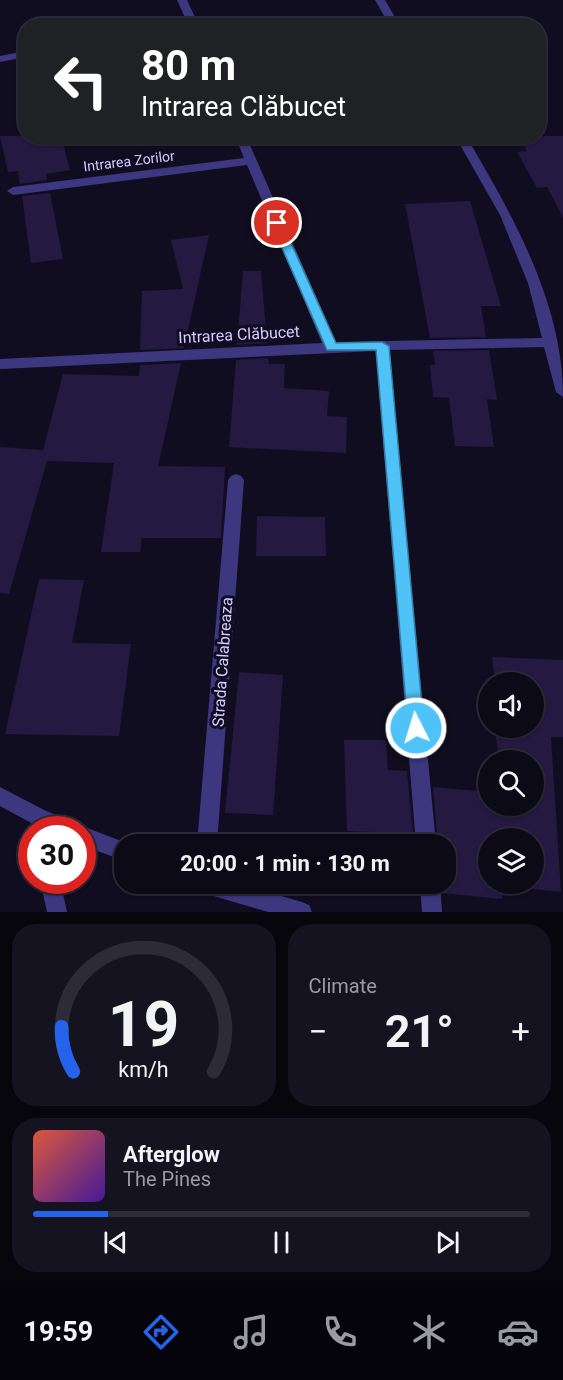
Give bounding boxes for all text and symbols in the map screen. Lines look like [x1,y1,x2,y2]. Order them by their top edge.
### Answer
text: 80 m [141,41,236,90]
icon: left [42,42,120,120]
text: Intrarea Clăbucet [141,91,346,123]
street label: Intrarea Zorilor [82,147,176,175]
pin [251,197,302,248]
icon: arrive [260,206,293,239]
street label: Intrarea Clăbucet [178,322,300,347]
street label: Strada Calabreaza [208,597,237,728]
map controls [478,672,544,894]
button: sound [478,672,544,738]
position arrow [384,696,448,760]
button: search [478,750,544,816]
speed limit sign: 30 [18,816,96,894]
button: layers [478,828,544,894]
text: 20:00 · 1 min · 130 m [180,851,390,876]
text: Climate [309,974,377,998]
text: 19 [108,988,180,1061]
text: 21° [385,1005,454,1058]
text: − [309,1012,327,1051]
text: + [511,1012,530,1051]
text: km/h [119,1057,169,1082]
text: Afterglow [123,1142,220,1167]
text: The Pines [123,1167,211,1191]
icon: previous [99,1226,132,1259]
icon: pause [265,1226,298,1259]
icon: next [431,1226,464,1259]
icon: directions [140,1311,182,1353]
icon: music [230,1311,272,1353]
icon: phone [319,1311,361,1353]
icon: climate [408,1311,450,1353]
icon: car [497,1311,539,1353]
text: 19:59 [24,1316,93,1348]

